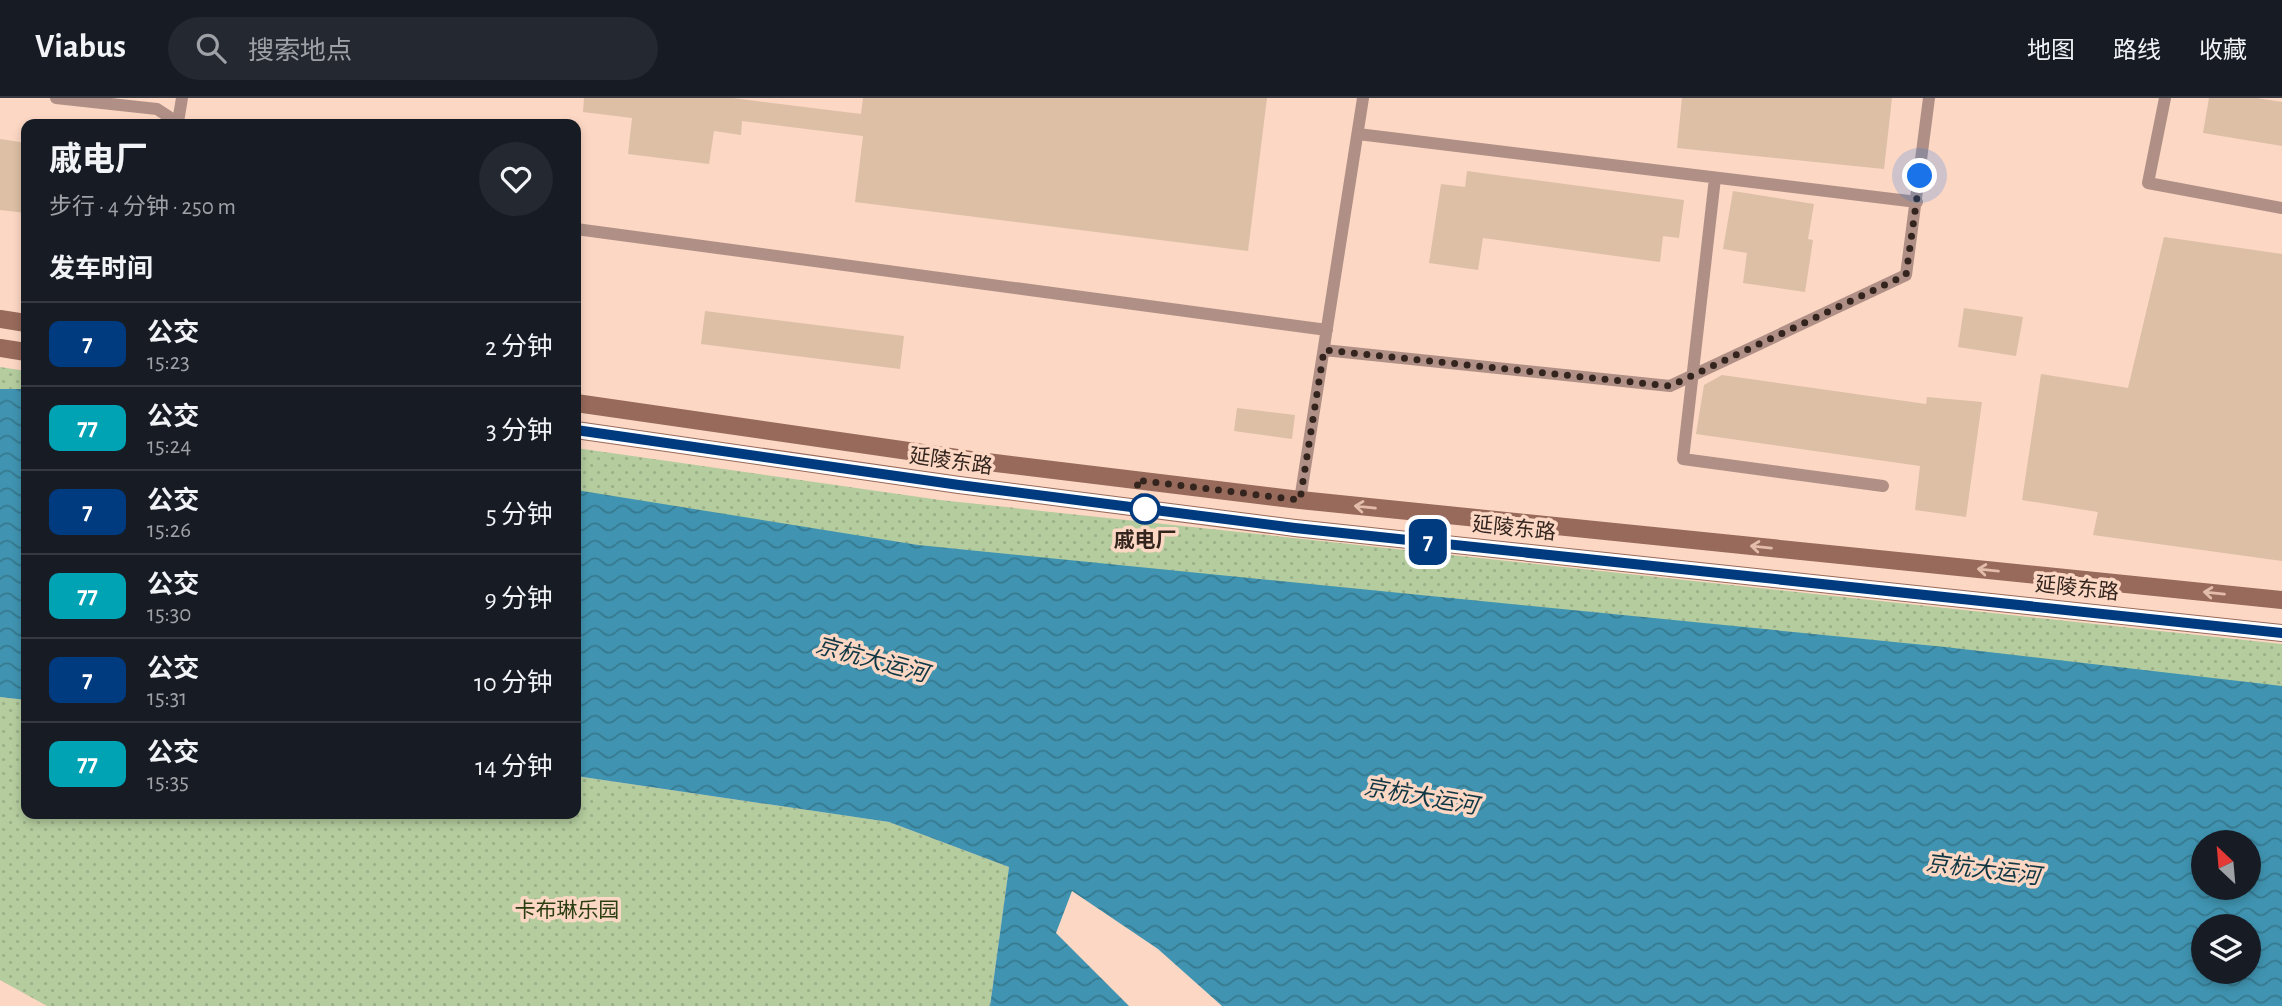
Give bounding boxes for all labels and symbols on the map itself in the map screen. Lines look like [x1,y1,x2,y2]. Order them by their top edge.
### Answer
your location [1902,158,1937,193]
street label: 延陵东路 [908,444,994,478]
marker: 戚电厂 [1130,494,1160,524]
one-way arrow [1354,500,1376,513]
street label: 延陵东路 [1471,513,1557,543]
line badge: 7 [1405,519,1451,565]
place label: 戚电厂 [1114,529,1177,551]
one-way arrow [1751,540,1773,553]
one-way arrow [1977,563,2000,576]
street label: 延陵东路 [2034,573,2120,603]
one-way arrow [2203,586,2226,599]
water label: 京杭大运河 [813,633,935,687]
water label: 京杭大运河 [1362,774,1484,819]
north arrow [2191,830,2261,900]
water label: 京杭大运河 [1924,850,2046,889]
park label: 卡布琳乐园 [515,899,620,921]

